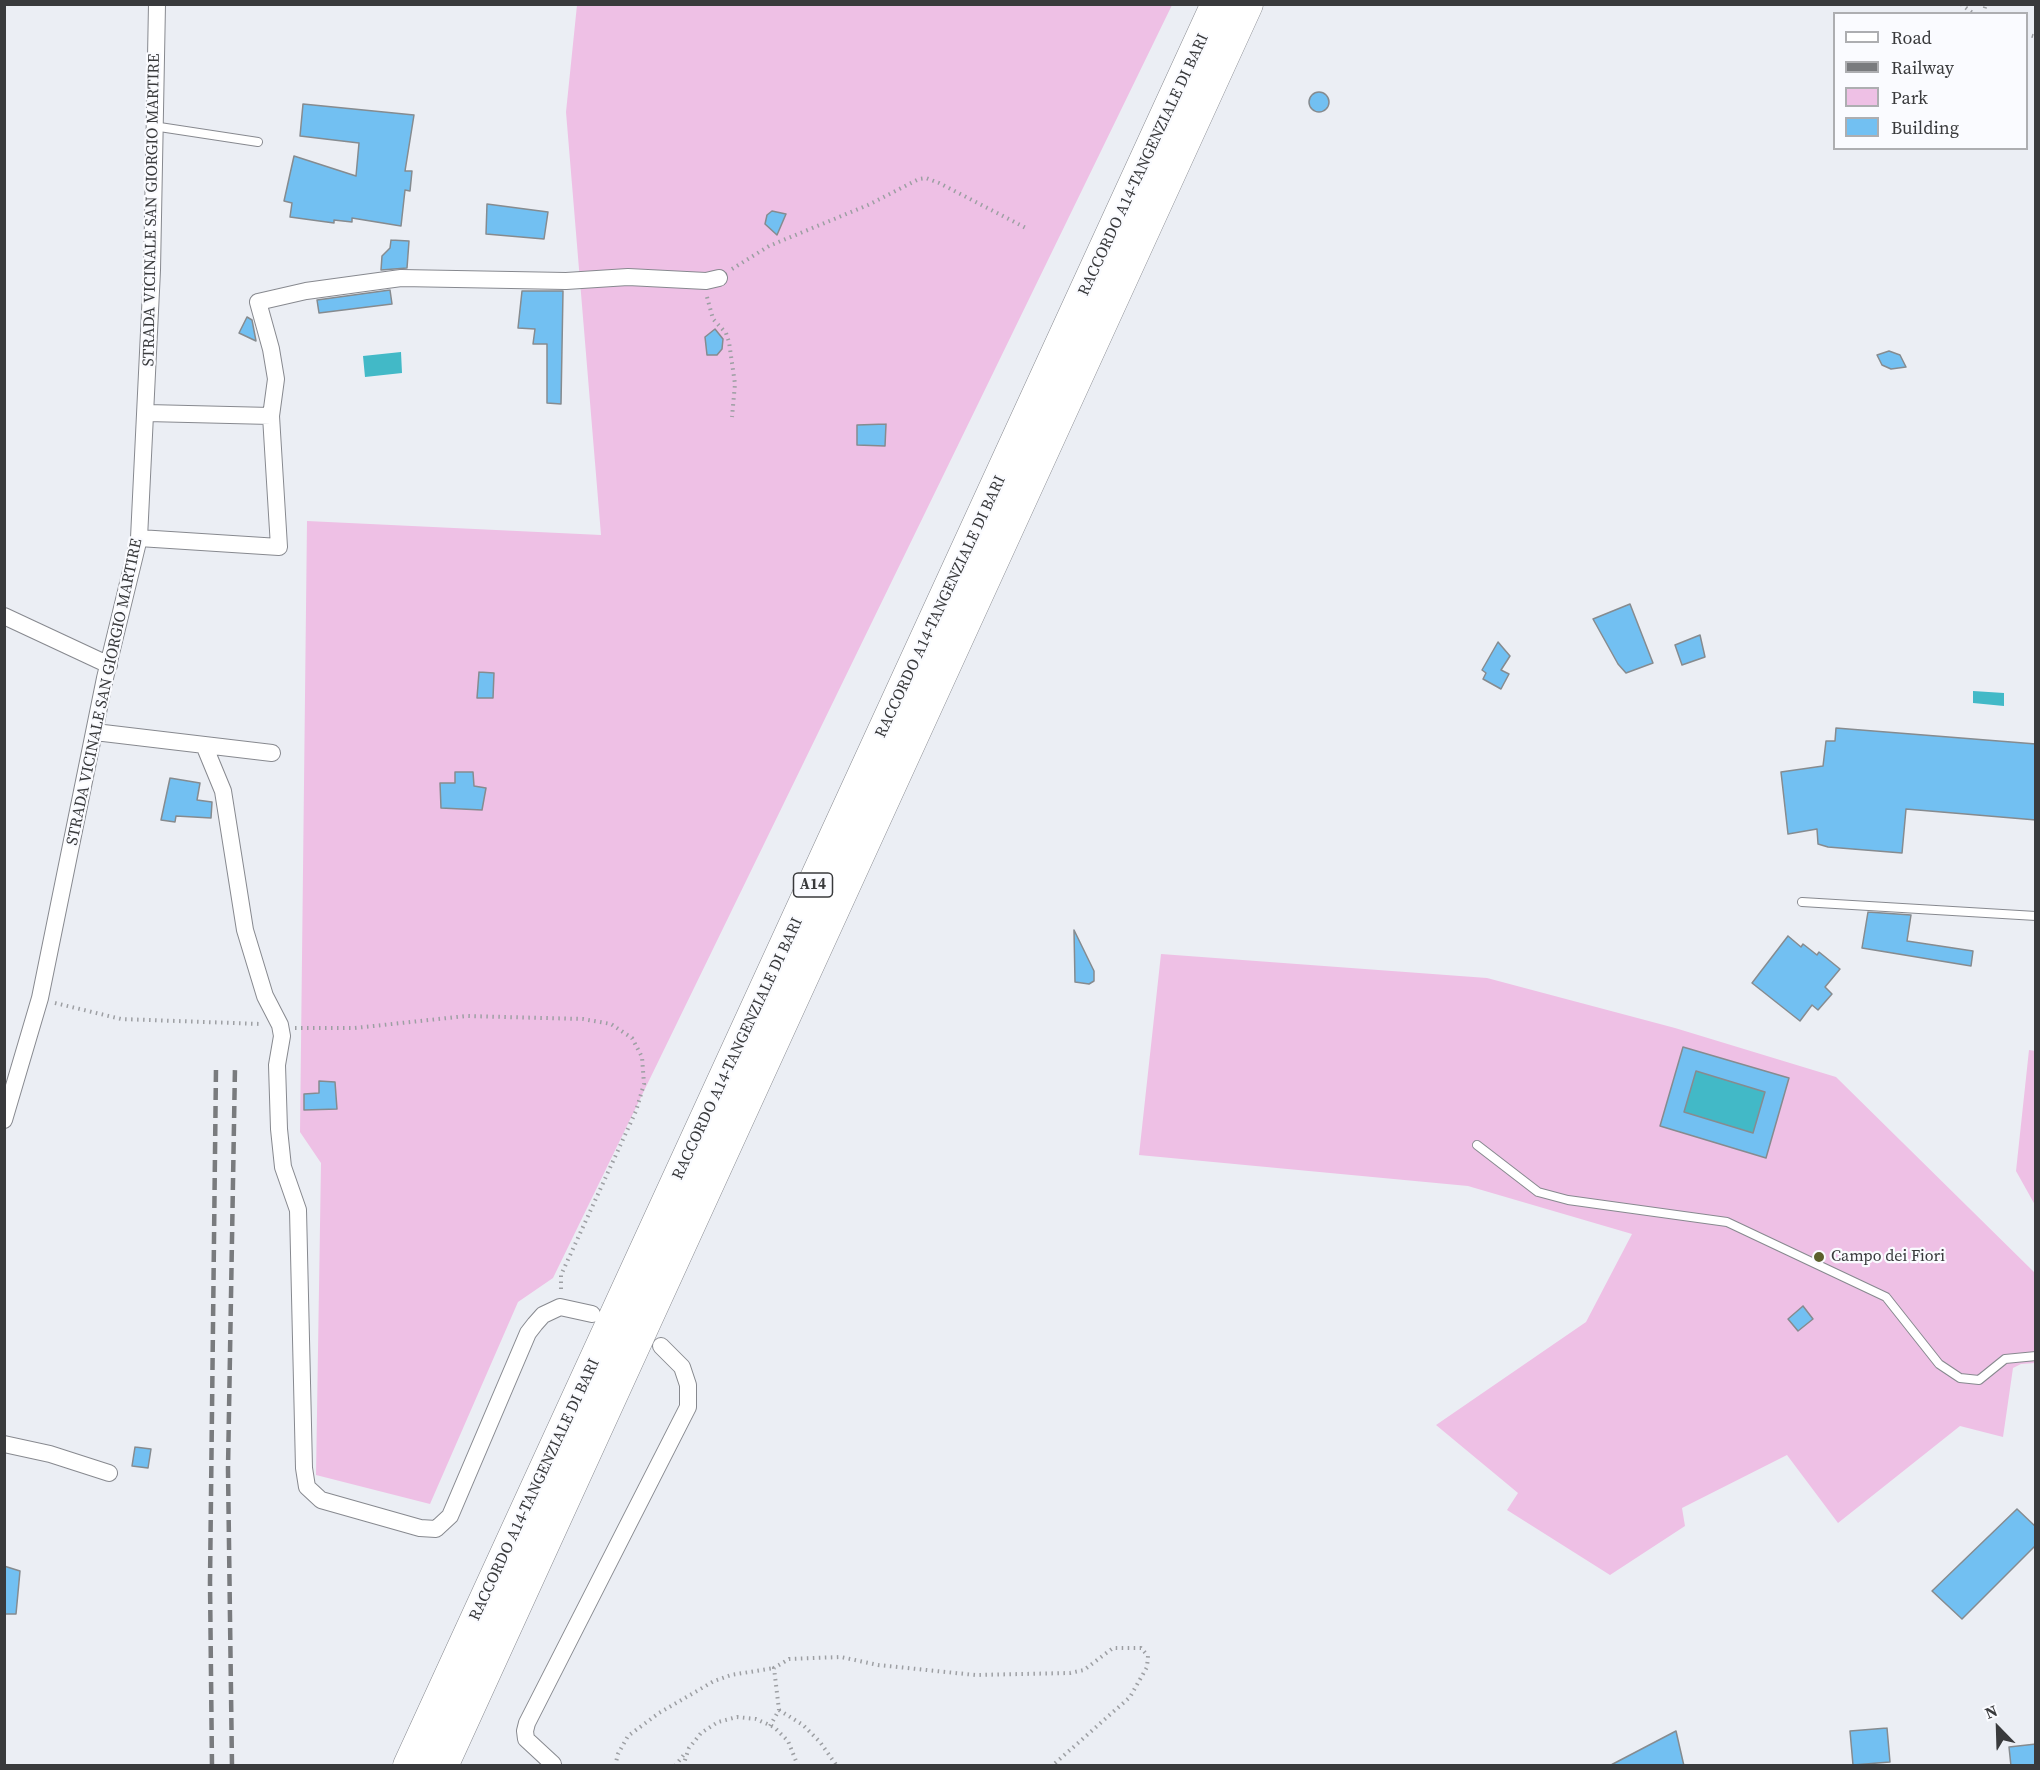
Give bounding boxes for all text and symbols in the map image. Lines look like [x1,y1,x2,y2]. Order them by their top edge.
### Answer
legend [1833,12,2028,150]
text: Road [1891,25,1932,50]
street label: RACCORDO A14-TANGENZIALE DI BARI [1075,31,1213,299]
street label: STRADA VICINALE SAN GIORGIO MARTIRE [140,53,164,367]
text: Railway [1891,55,1954,80]
text: Park [1891,85,1928,110]
text: Building [1891,115,1959,140]
street label: RACCORDO A14-TANGENZIALE DI BARI [872,473,1010,741]
street label: STRADA VICINALE SAN GIORGIO MARTIRE [63,537,147,847]
road number: A14 [794,873,832,897]
street label: RACCORDO A14-TANGENZIALE DI BARI [669,915,807,1183]
place label: Campo dei Fiori [1831,1247,1945,1267]
marker: Campo dei Fiori [1812,1250,1826,1264]
street label: RACCORDO A14-TANGENZIALE DI BARI [466,1356,604,1624]
north arrow [1968,1698,2028,1758]
text: N [1981,1699,2001,1724]

